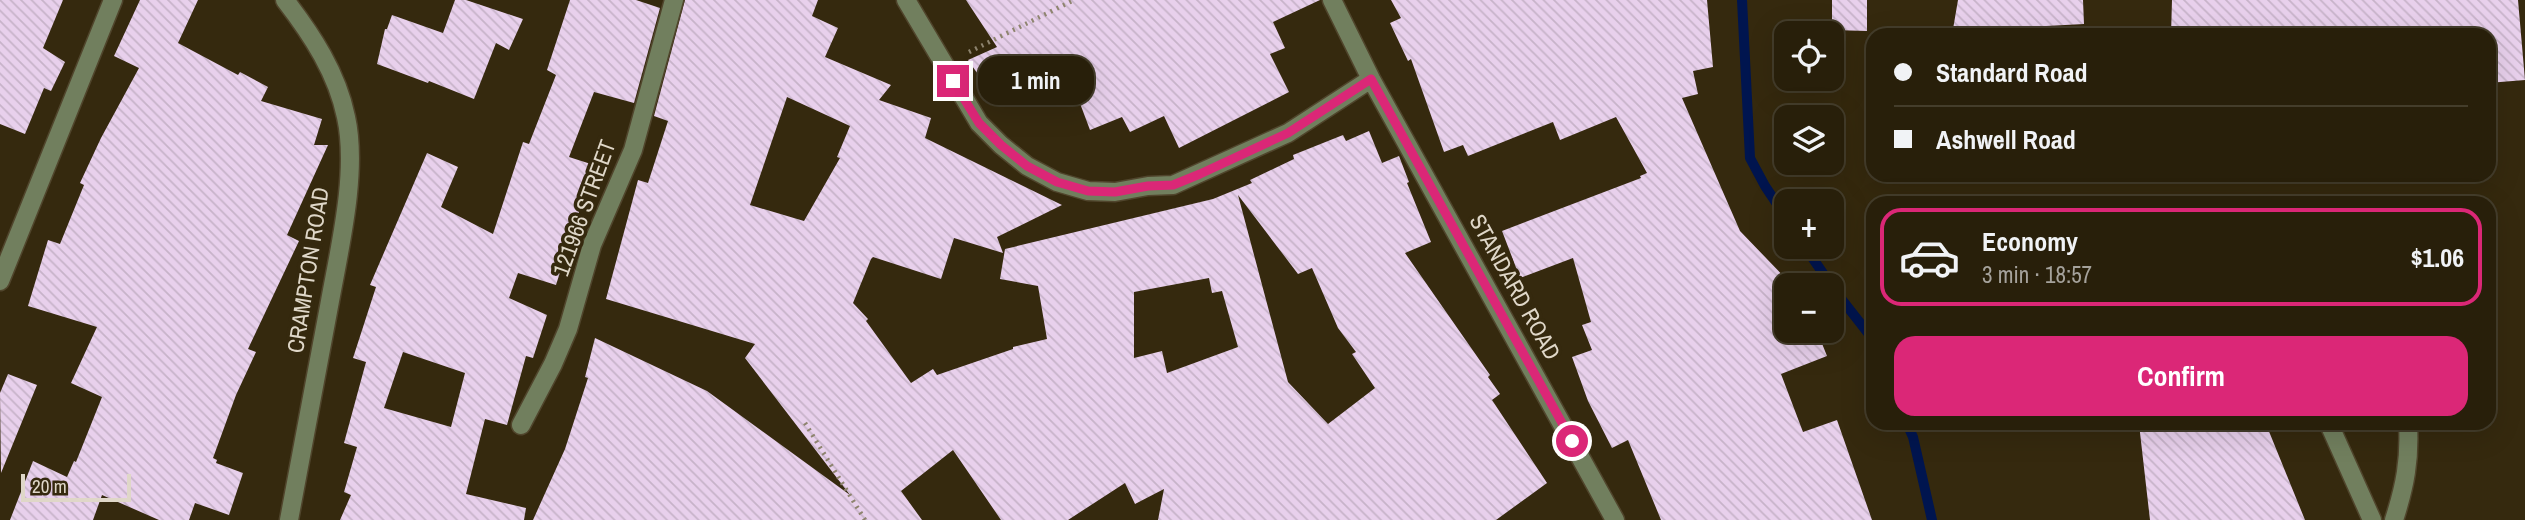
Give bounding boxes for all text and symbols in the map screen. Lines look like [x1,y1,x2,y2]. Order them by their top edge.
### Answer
map controls [1774,21,1844,343]
button: locate [1774,21,1844,91]
text: Standard Road [1936,55,2088,90]
callout: 1 min [978,56,1093,106]
route end [937,65,969,97]
text: 1 min [1011,65,1061,96]
button: layers [1774,105,1844,175]
text: Ashwell Road [1936,122,2076,157]
street label: 121966 STREET [545,135,623,280]
street label: CRAMPTON ROAD [279,185,336,355]
button: + [1774,189,1844,259]
street label: STANDARD ROAD [1463,208,1568,365]
text: Economy [1982,224,2078,259]
icon: car [1898,226,1961,289]
text: $1.06 [2411,240,2464,275]
text: 3 min · 18:57 [1982,259,2092,290]
button: − [1774,273,1844,343]
button: Confirm [1894,336,2468,416]
route start [1556,425,1588,457]
scale bar [21,471,131,503]
text: 20 m [32,473,67,499]

